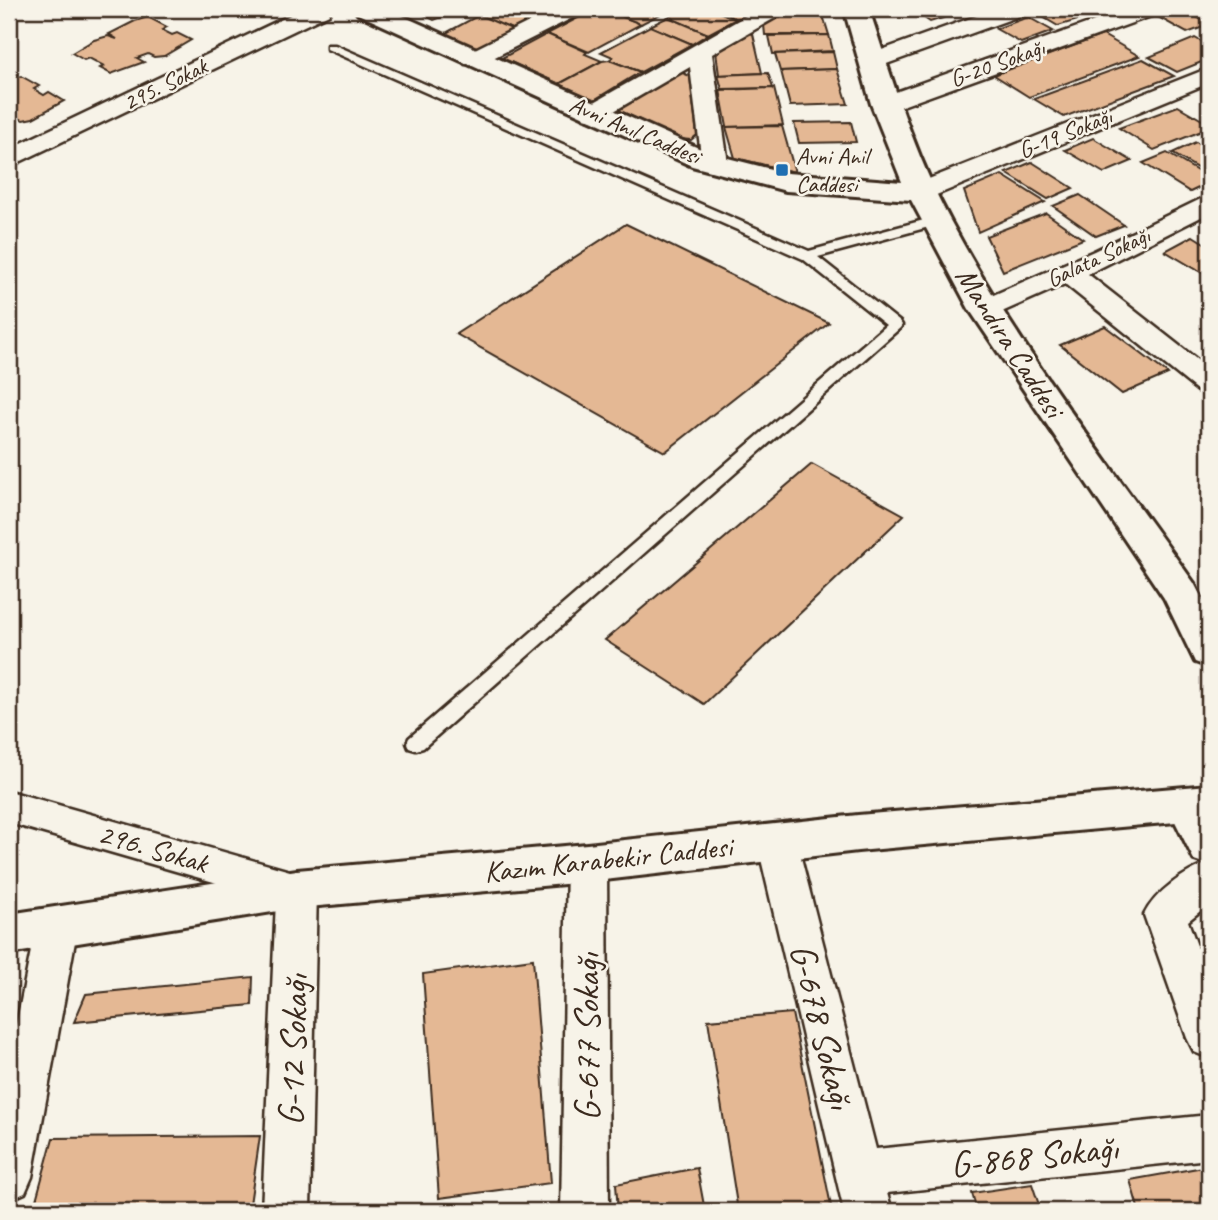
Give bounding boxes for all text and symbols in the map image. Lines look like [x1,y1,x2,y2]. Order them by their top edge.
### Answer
street label: G-20 Sokağı [946,32,1050,94]
street label: 295. Sokak [118,50,214,117]
street label: Avni Anıl Caddesi [565,89,708,172]
street label: G-19 Sokağı [1014,100,1118,165]
place label: Avni Anil Caddesi [796,141,872,199]
marker: Avni Anil Caddesi [774,162,790,178]
street label: Galata Sokağı [1041,219,1156,294]
street label: Mandıra Caddesi [947,260,1075,427]
street label: 296. Sokak [94,814,214,882]
street label: Kazım Karabekir Caddesi [482,827,737,891]
street label: G-678 Sokağı [779,939,866,1115]
street label: G-677 Sokağı [563,951,610,1121]
street label: G-12 Sokağı [266,971,319,1126]
street label: G-868 Sokağı [948,1123,1122,1188]

